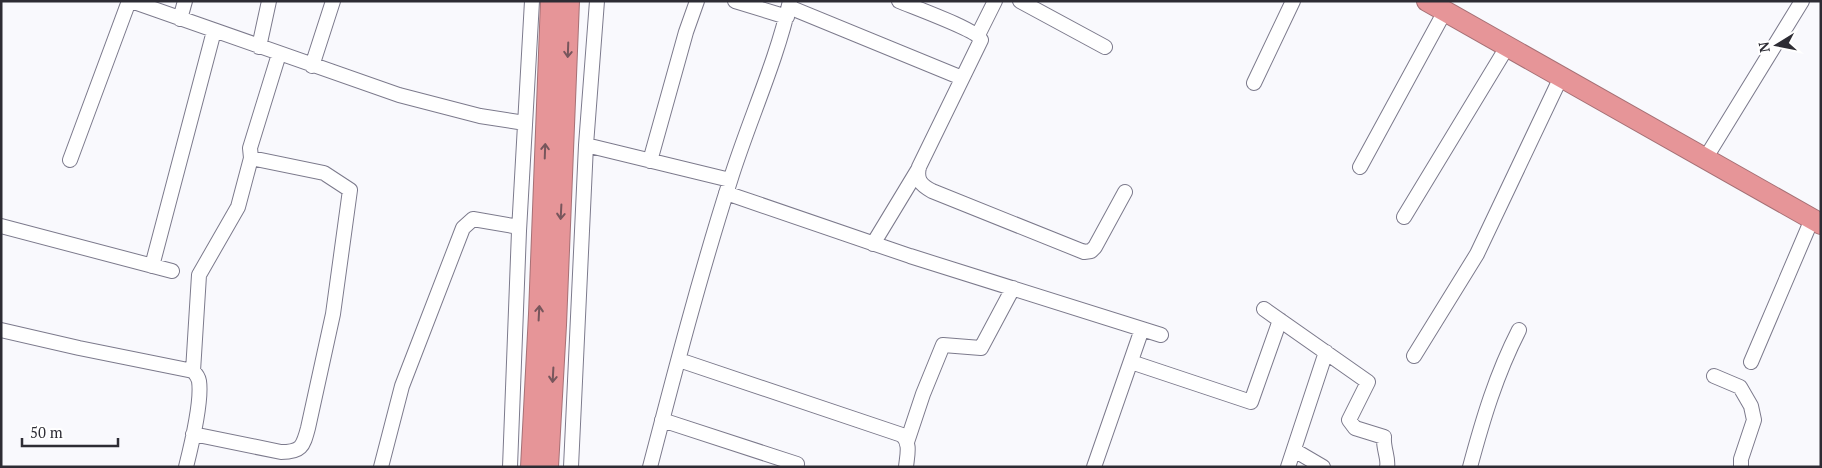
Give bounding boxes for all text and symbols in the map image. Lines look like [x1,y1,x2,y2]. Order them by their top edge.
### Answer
north arrow [1752,20,1802,70]
text: N [1753,40,1774,54]
one-way arrow [563,42,573,58]
one-way arrow [540,143,549,159]
one-way arrow [556,204,566,220]
one-way arrow [534,305,543,321]
one-way arrow [549,366,558,382]
scale bar [22,416,119,448]
text: 50 m [30,422,63,442]

